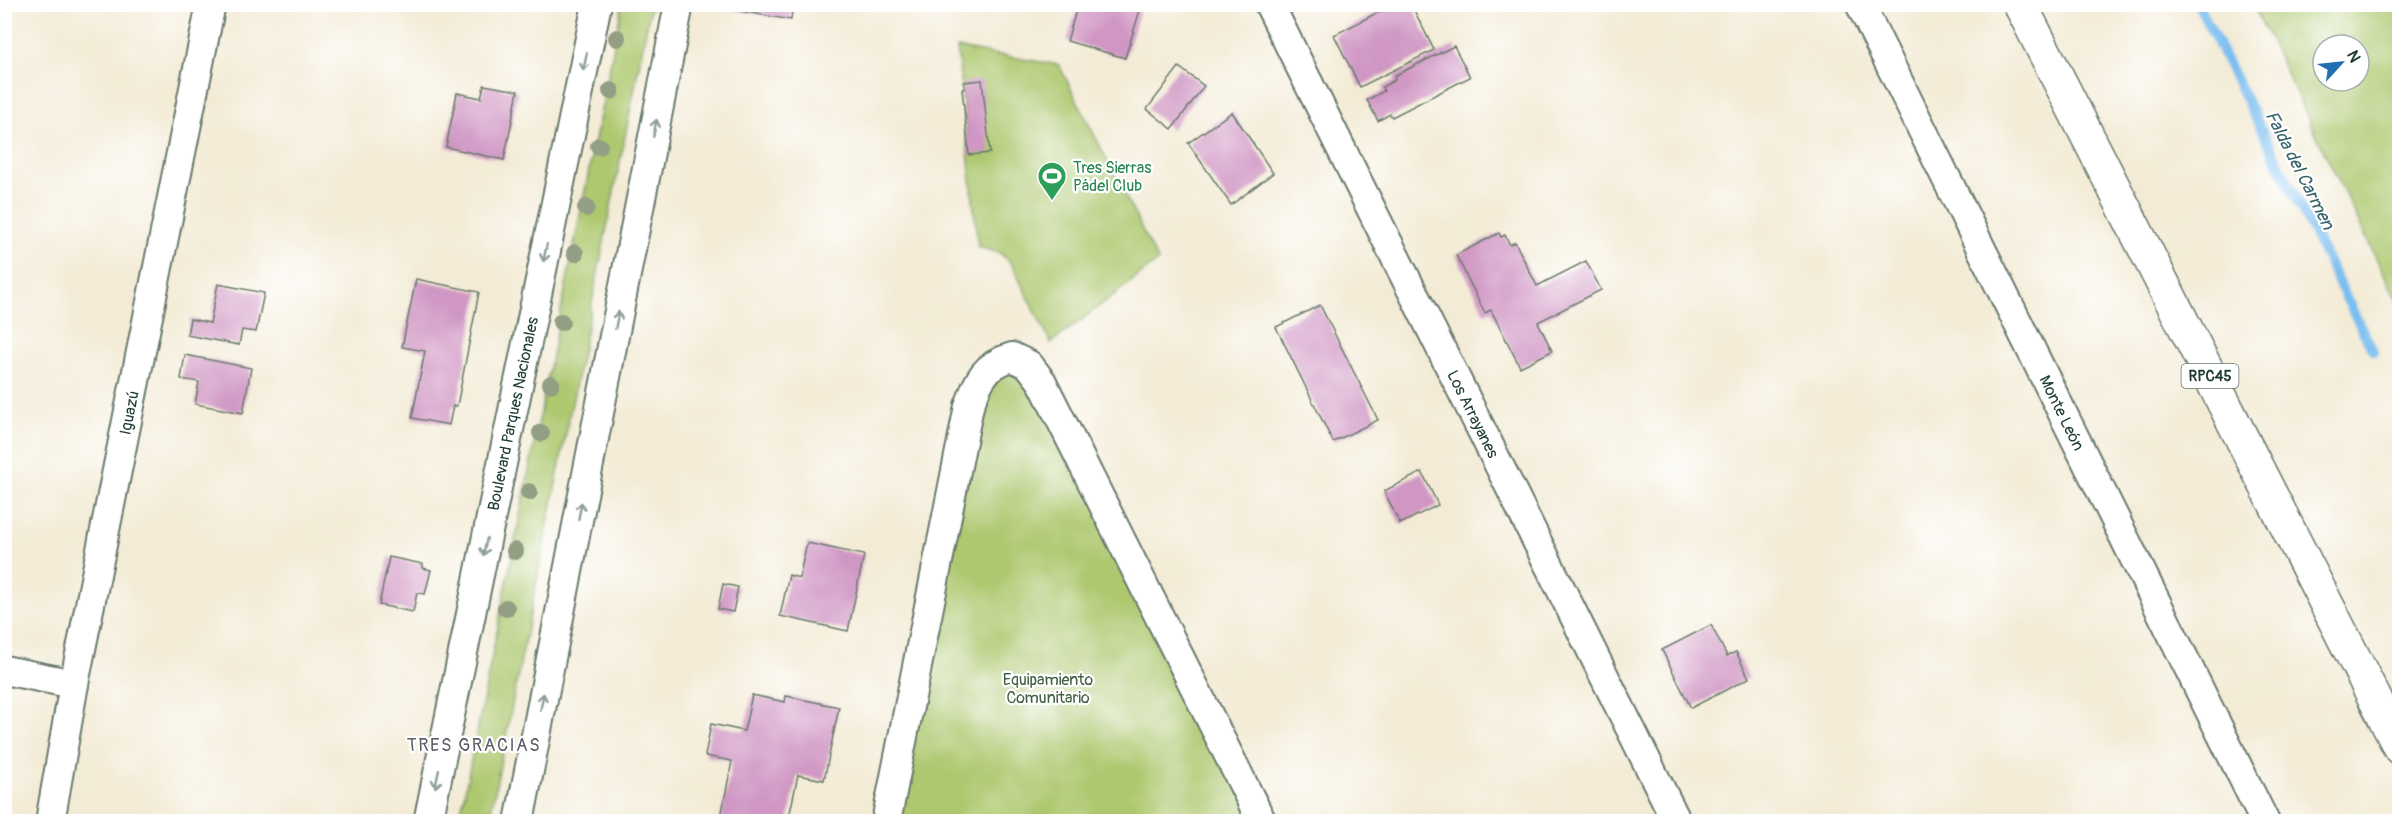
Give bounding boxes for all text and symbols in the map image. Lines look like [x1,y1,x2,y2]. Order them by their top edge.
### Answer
north arrow [2311,33,2371,93]
text: N [2342,47,2365,66]
one-way arrow [579,52,590,71]
water label: Falda del Carmen [2260,107,2340,234]
one-way arrow [650,119,661,139]
place label: Tres Sierras Pádel Club [1073,158,1151,196]
sports icon: Tres Sierras Pádel Club [1036,160,1068,202]
one-way arrow [539,243,551,262]
one-way arrow [612,310,623,330]
street label: Boulevard Parques Nacionales [484,315,543,512]
road number: RPC45 [2182,364,2238,388]
street label: Los Arrayanes [1442,367,1503,461]
street label: Monte León [2034,372,2088,454]
street label: Iguazú [115,389,144,437]
one-way arrow [575,502,586,521]
one-way arrow [479,536,490,556]
park label: Equipamiento Comunitario [1003,670,1094,708]
one-way arrow [537,693,548,713]
district label: TRES GRACIAS [407,734,541,757]
one-way arrow [430,769,442,788]

